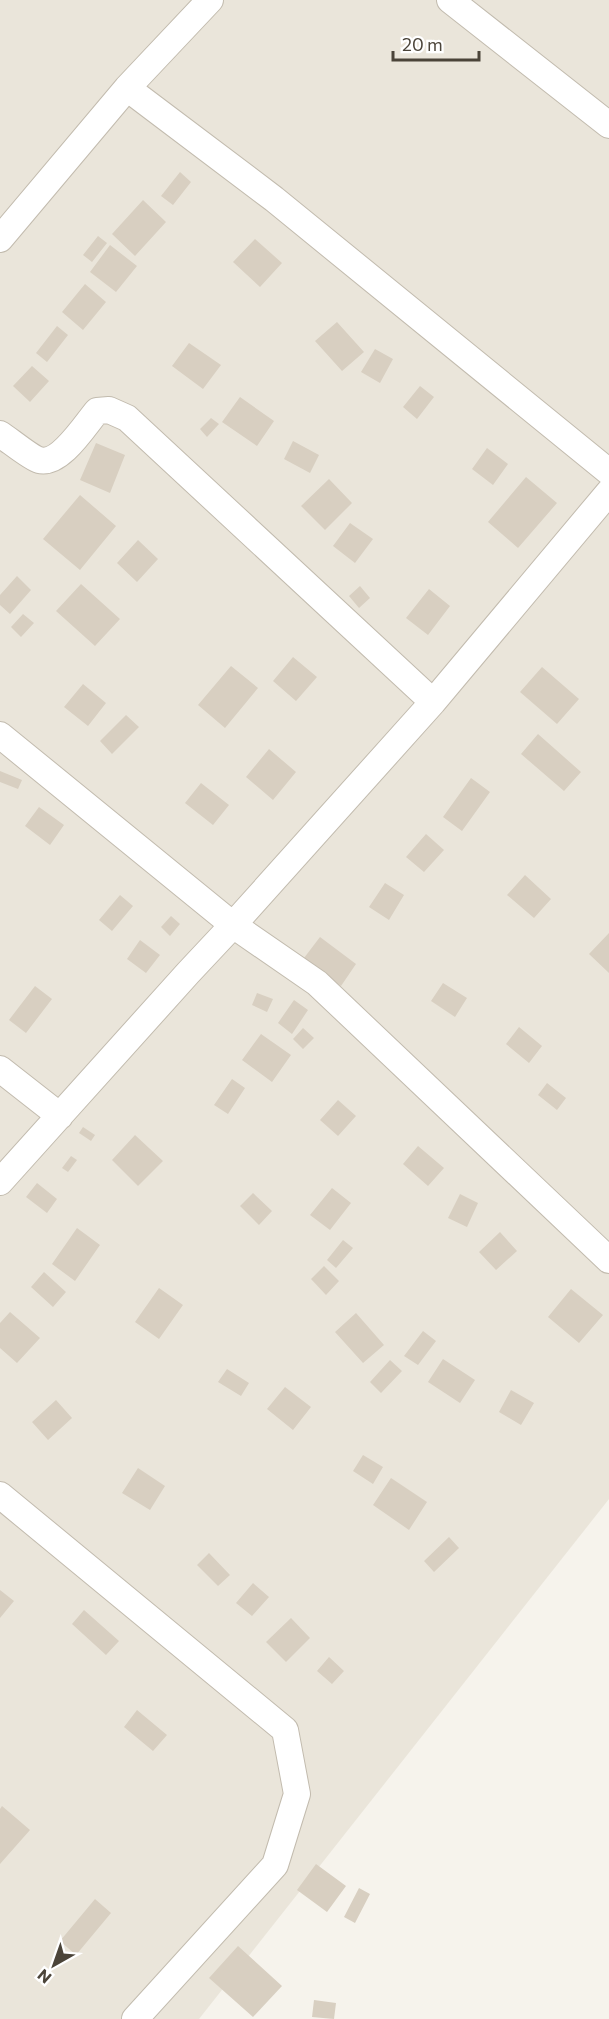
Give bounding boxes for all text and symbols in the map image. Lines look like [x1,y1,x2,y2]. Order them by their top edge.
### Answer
scale bar [393,24,478,62]
text: 20 m [402,33,443,55]
north arrow [24,1935,84,1995]
text: N [33,1966,55,1988]

